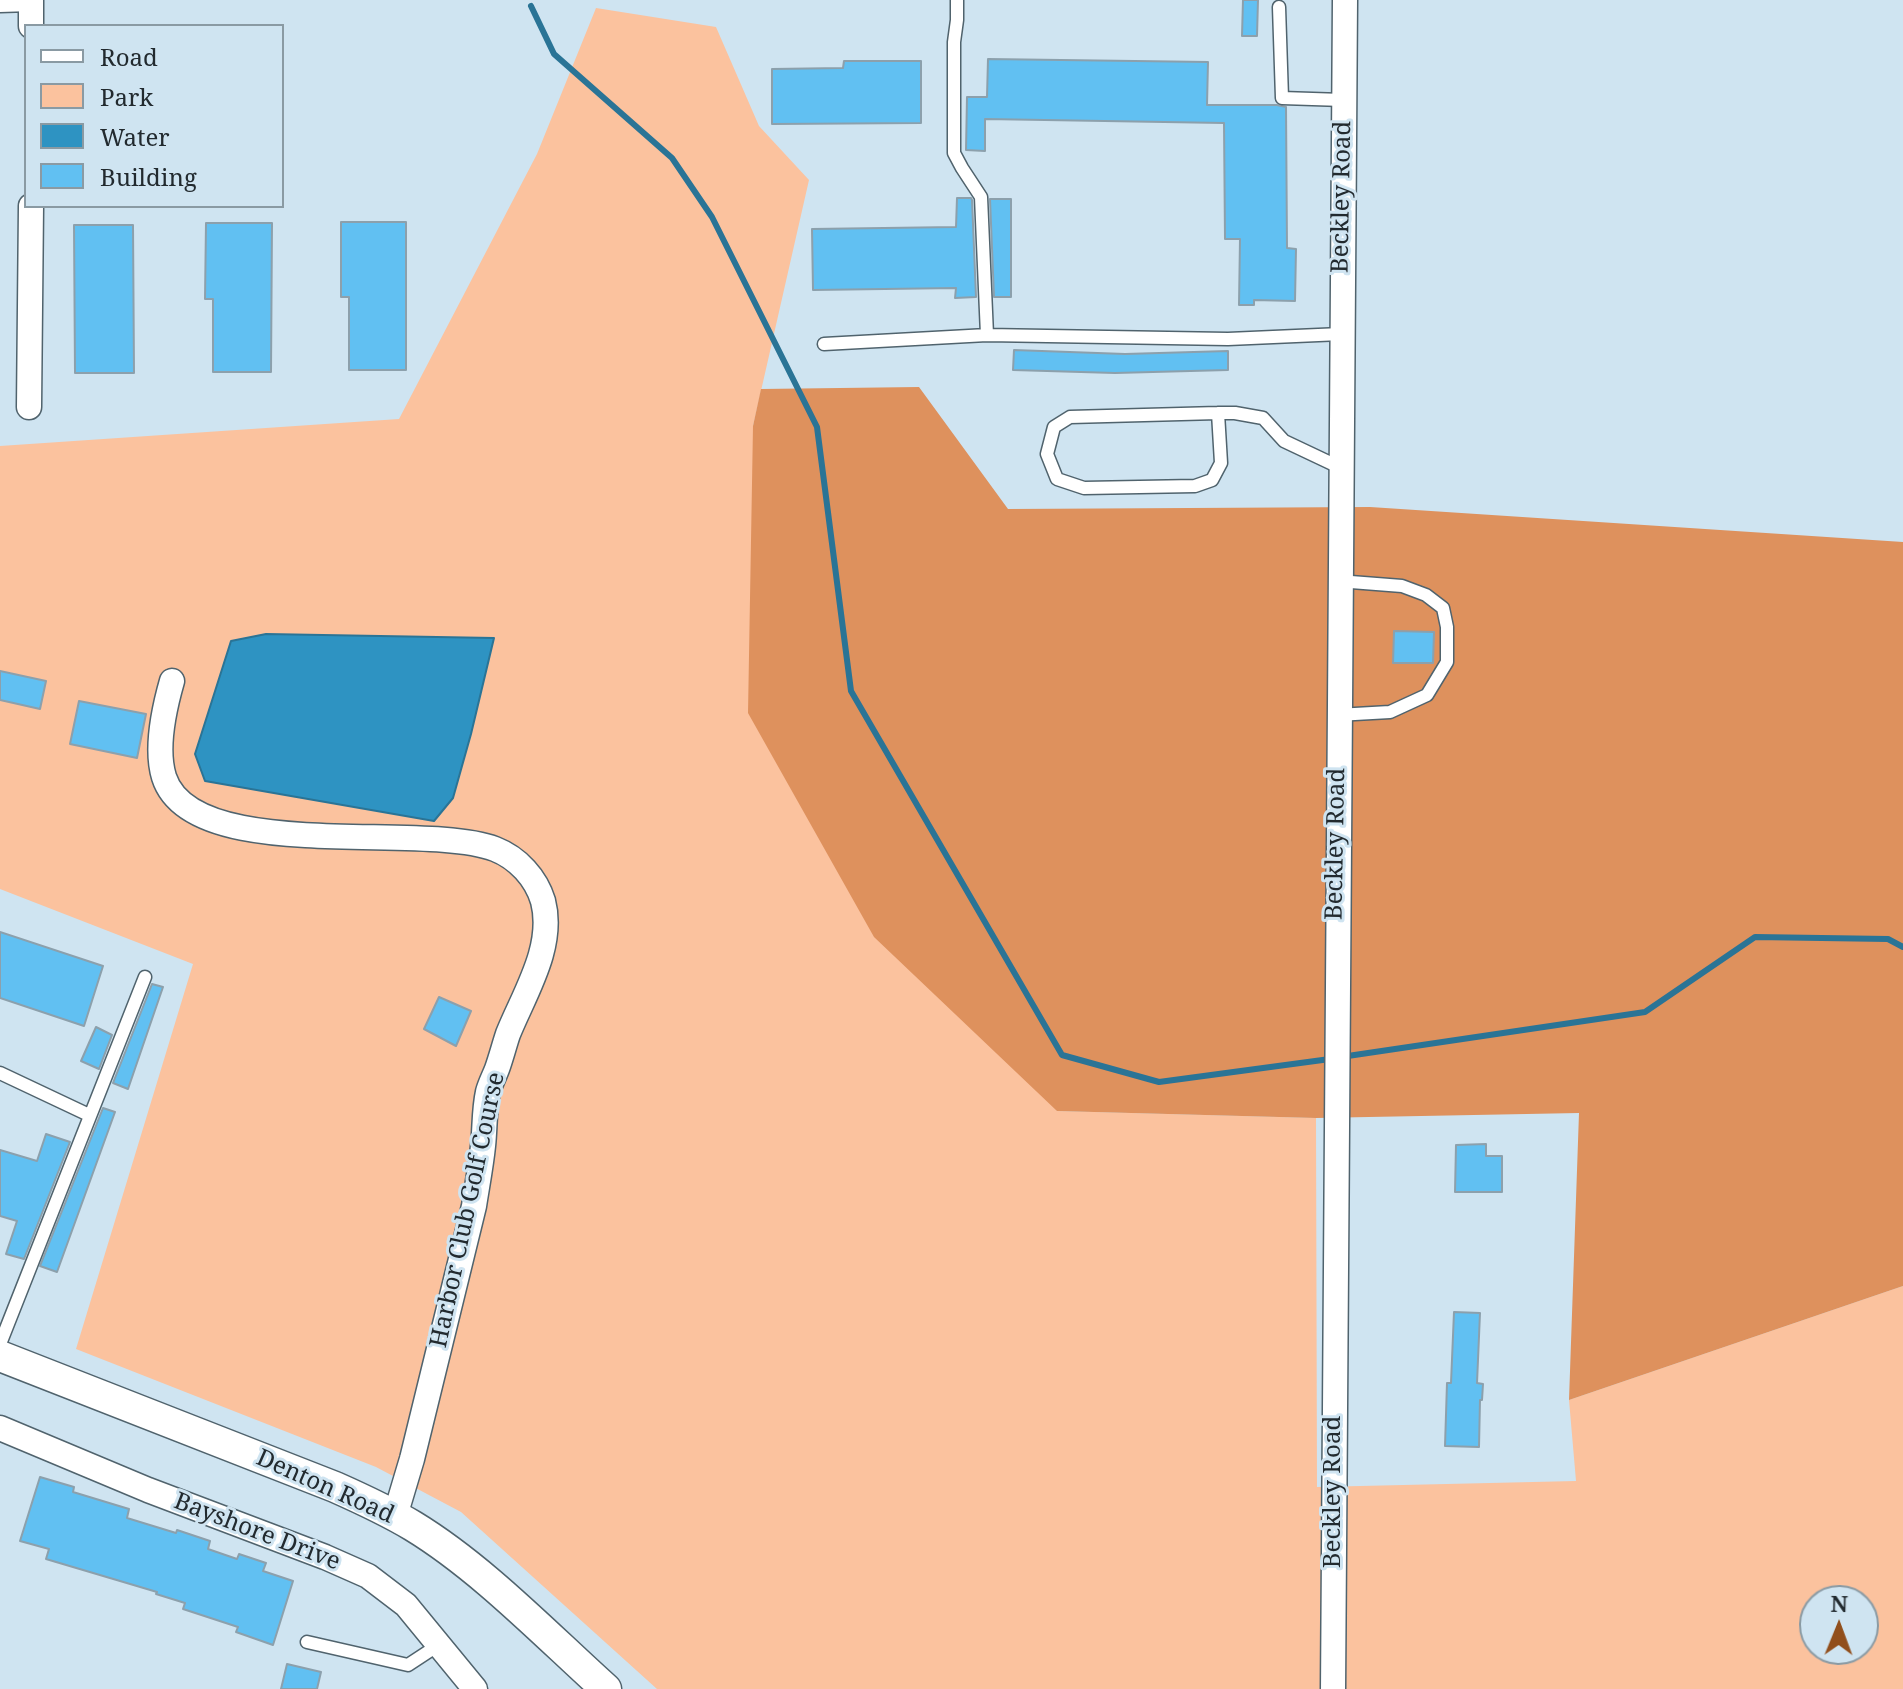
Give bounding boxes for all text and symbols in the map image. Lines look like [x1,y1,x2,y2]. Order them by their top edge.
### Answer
legend [24,24,284,208]
text: Road [100,40,158,73]
text: Park [100,80,153,113]
text: Water [100,120,170,153]
street label: Beckley Road [1326,121,1358,273]
text: Building [100,160,197,193]
street label: Beckley Road [1320,768,1352,920]
street label: Harbor Club Golf Course [425,1070,511,1350]
street label: Beckley Road [1319,1416,1347,1568]
street label: Denton Road [252,1444,398,1530]
street label: Bayshore Drive [170,1487,344,1577]
north arrow [1799,1585,1879,1665]
text: N [1830,1588,1848,1618]

